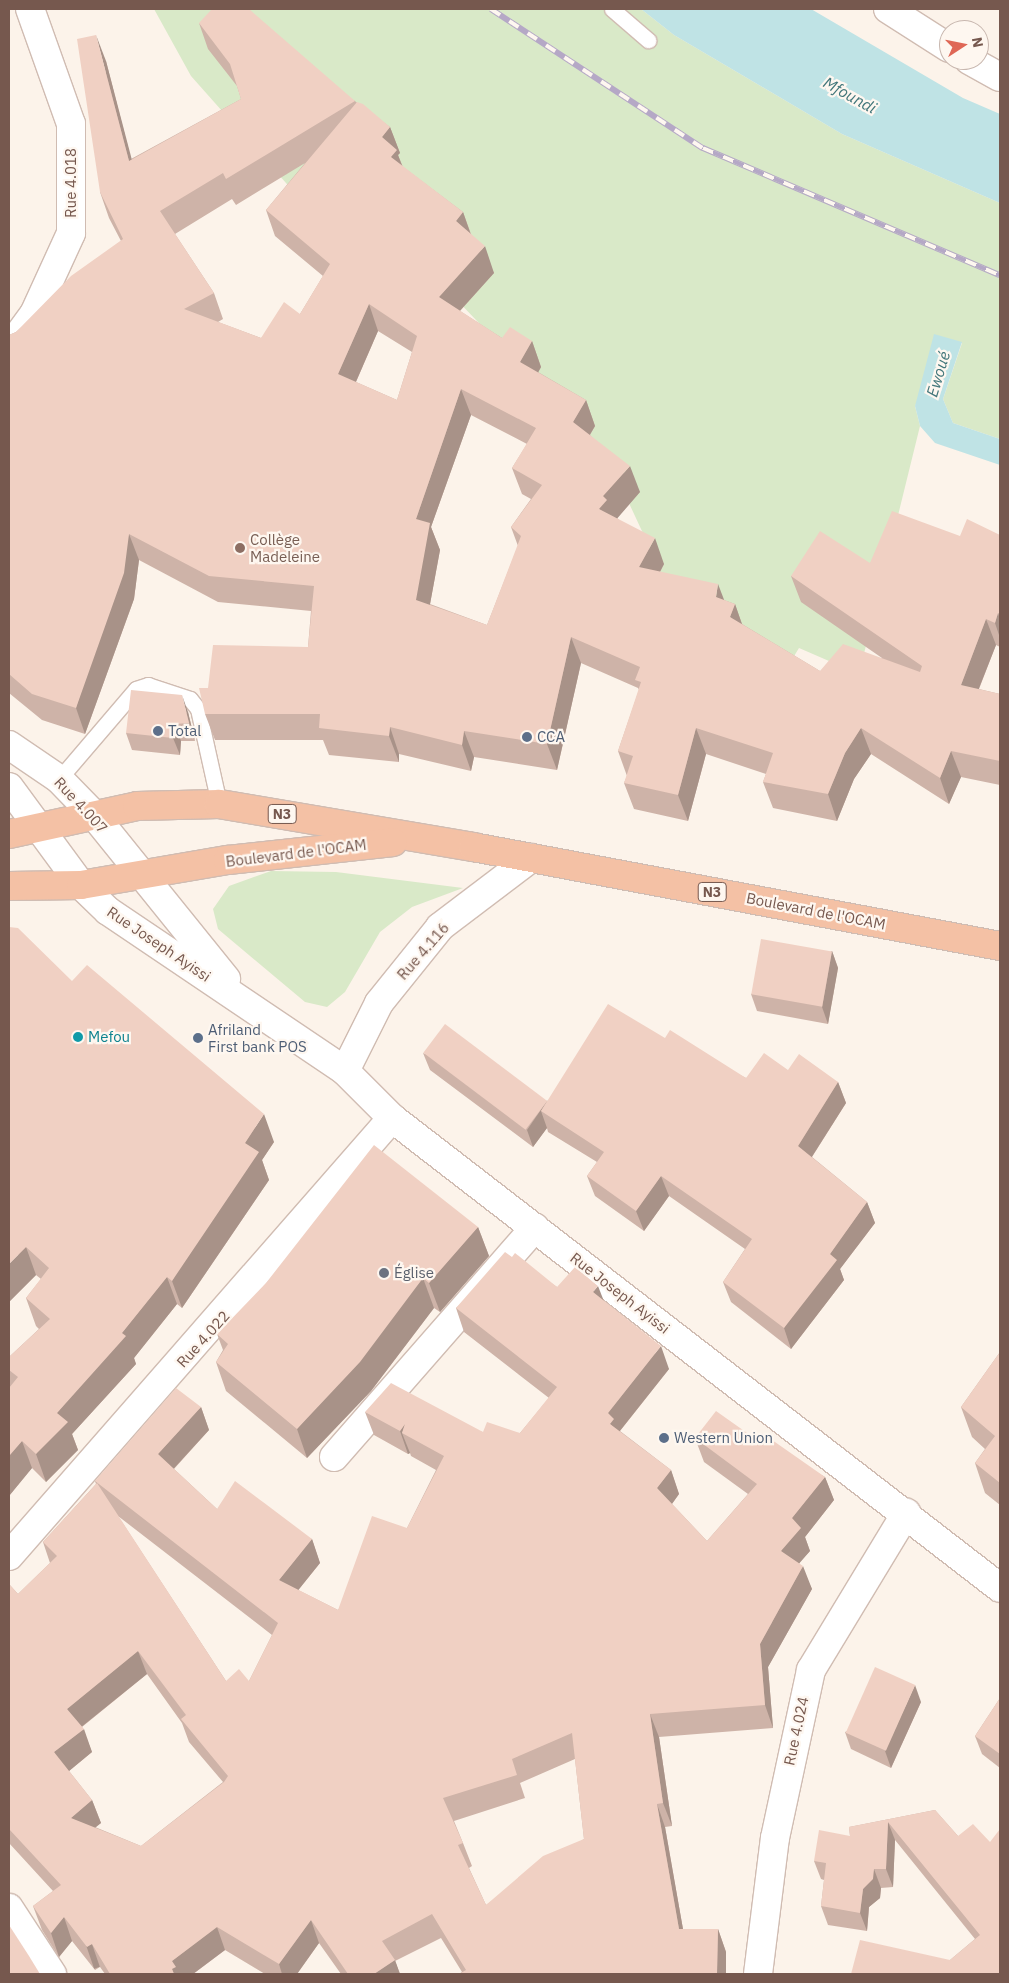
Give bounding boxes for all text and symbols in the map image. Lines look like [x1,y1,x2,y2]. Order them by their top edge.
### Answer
north arrow [939,20,989,70]
text: N [968,36,988,49]
water label: Mfoundi [820,73,880,117]
street label: Rue 4.018 [62,148,80,218]
water label: Ewoué [922,349,954,399]
place label: Collège Madeleine [250,530,320,565]
marker: Collège Madeleine [234,542,246,554]
place label: Total [168,722,201,740]
marker: Total [152,725,164,737]
place label: CCA [537,728,565,746]
marker: CCA [521,731,533,743]
street label: Rue 4.007 [51,773,111,837]
road number: N3 [267,802,297,826]
street label: Boulevard de l'OCAM [225,835,367,871]
road number: N3 [697,880,727,904]
street label: Boulevard de l'OCAM [745,889,887,933]
street label: Rue Joseph Ayissi [104,903,214,985]
street label: Rue 4.116 [393,919,453,983]
place label: Afriland First bank POS [208,1020,307,1055]
place label: Mefou [88,1028,130,1046]
marker: Mefou [72,1031,84,1043]
marker: Afriland First bank POS [192,1032,204,1044]
street label: Rue Joseph Ayissi [567,1249,673,1337]
place label: Église [394,1264,434,1282]
marker: Église [378,1267,390,1279]
street label: Rue 4.022 [173,1307,233,1371]
place label: Western Union [674,1429,773,1447]
marker: Western Union [658,1432,670,1444]
street label: Rue 4.024 [780,1695,812,1767]

